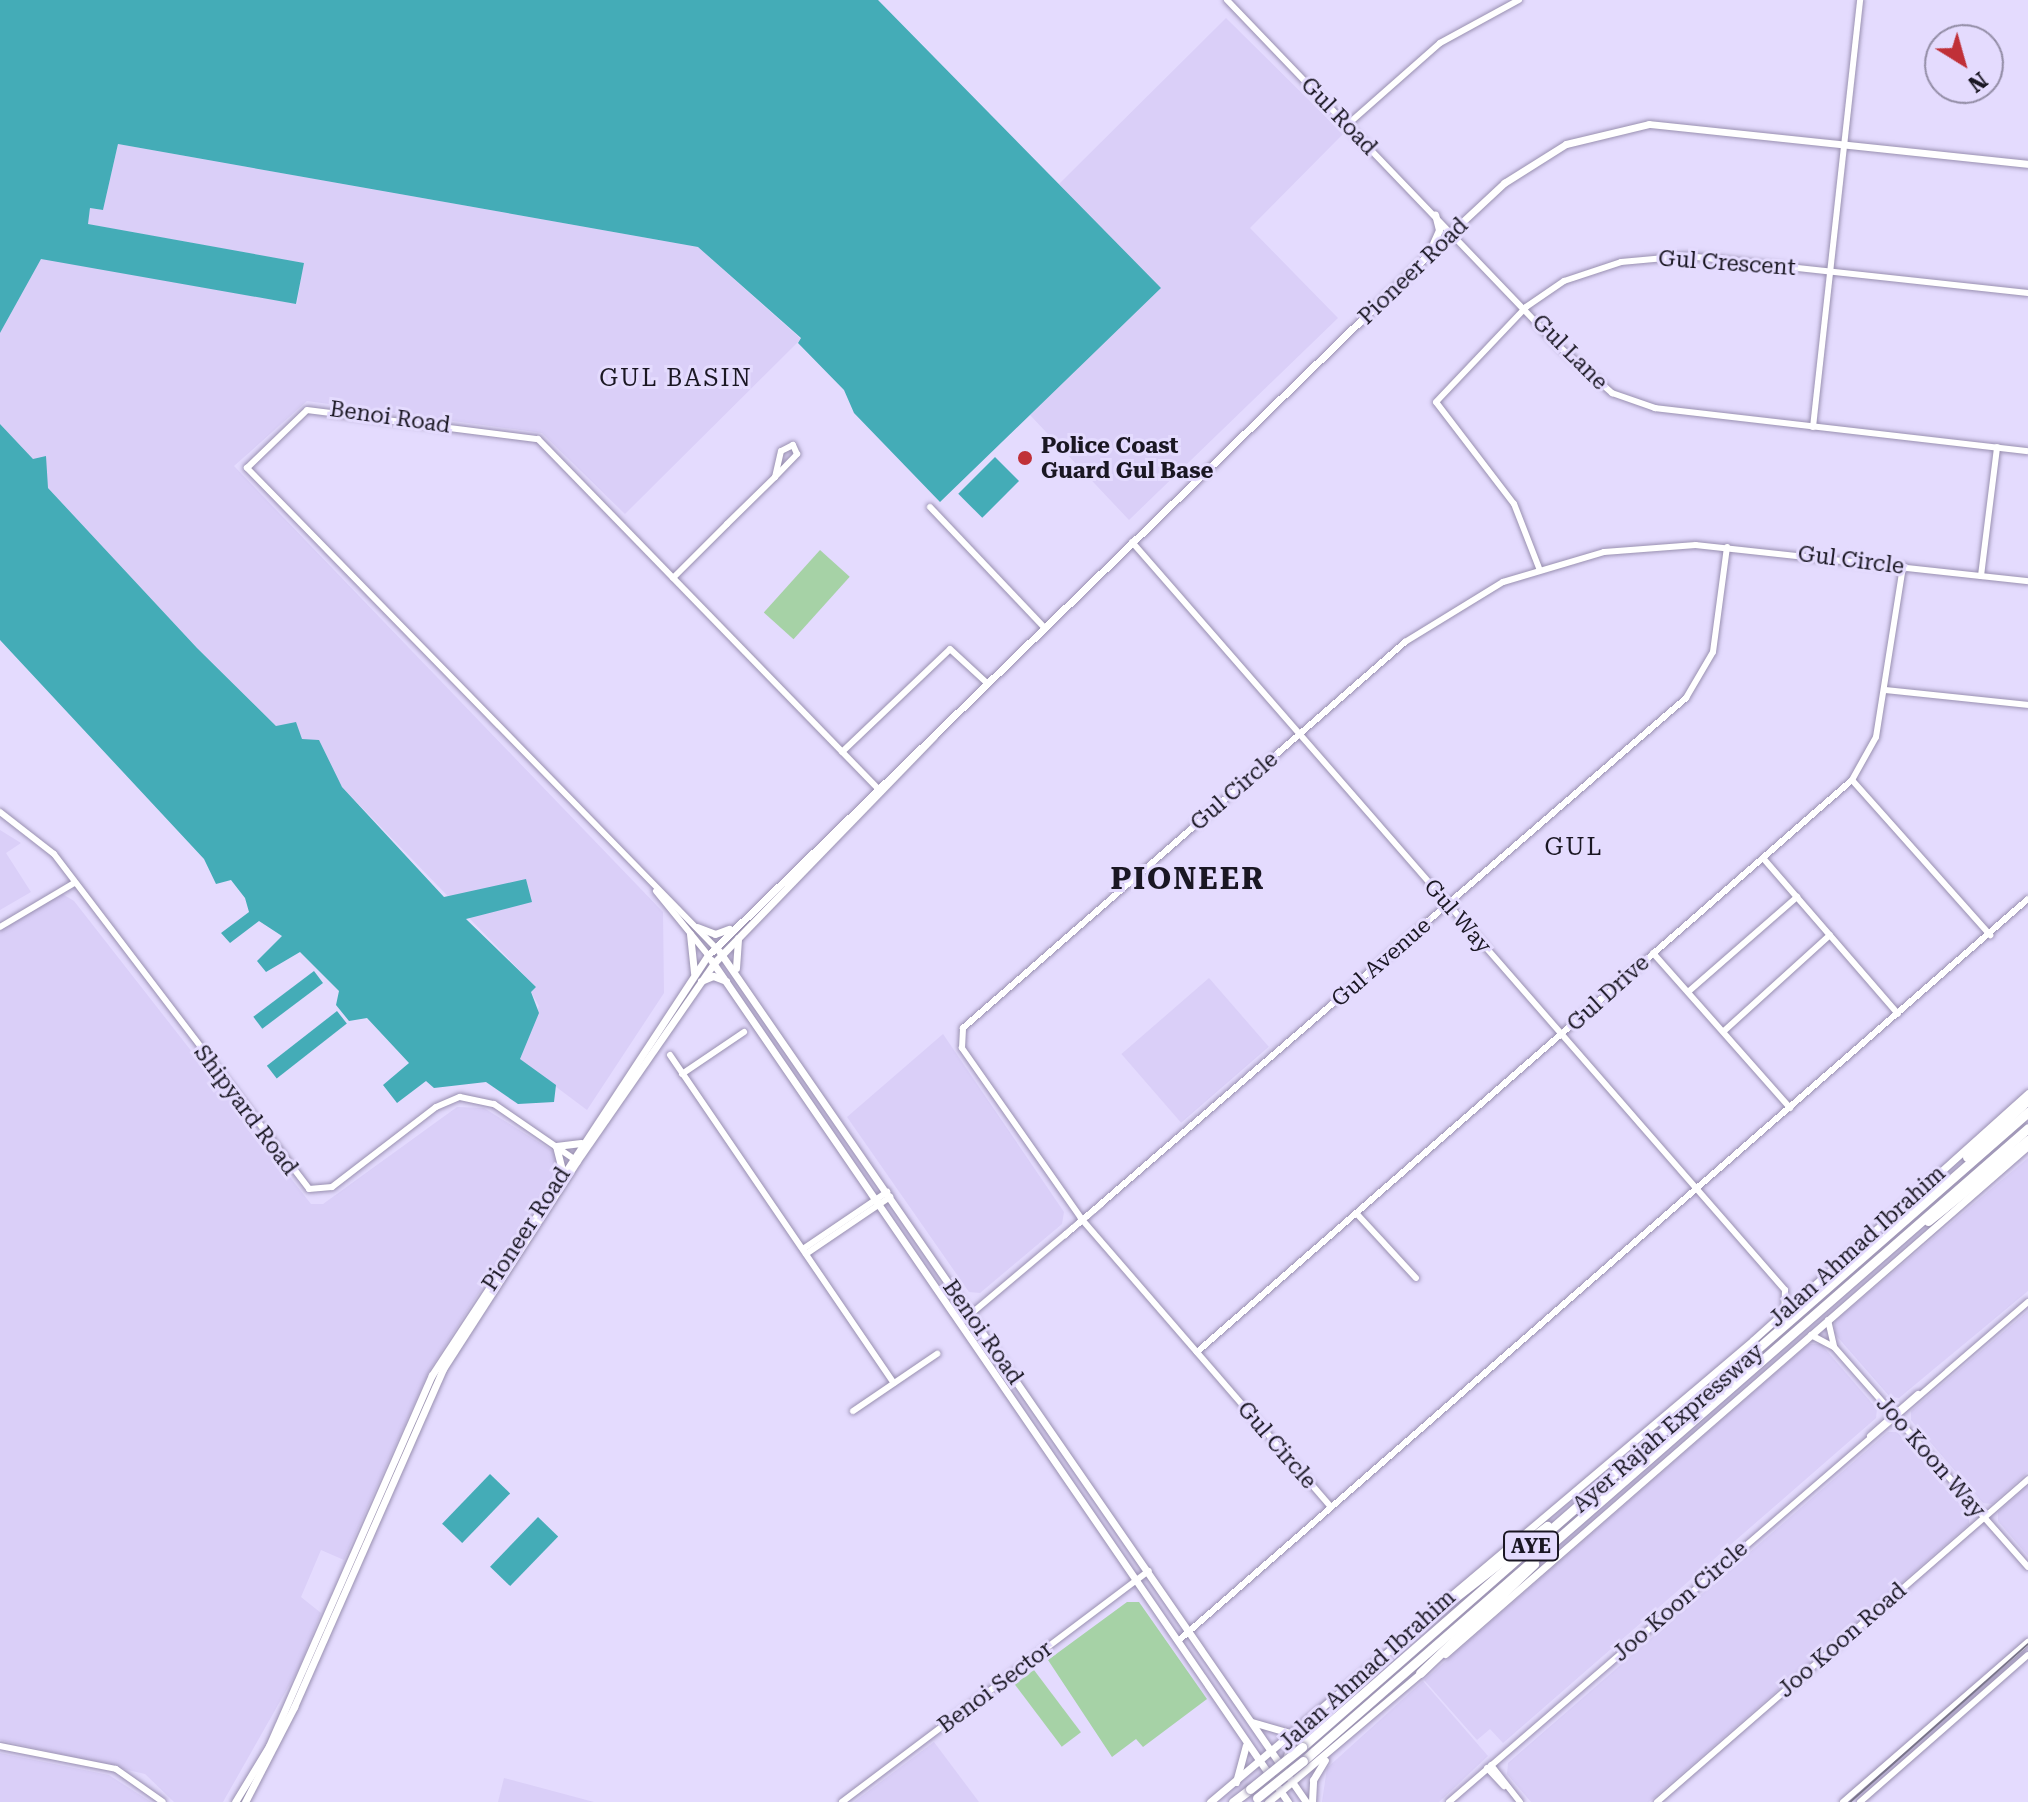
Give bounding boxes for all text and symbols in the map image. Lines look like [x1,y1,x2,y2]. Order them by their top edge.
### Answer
north arrow [1924,24,2004,104]
text: N [1963,67,1992,97]
street label: Gul Road [1296,72,1382,160]
street label: Pioneer Road [1353,212,1473,330]
street label: Gul Crescent [1657,245,1797,281]
street label: Gul Lane [1527,309,1613,395]
district label: GUL BASIN [599,365,753,393]
street label: Benoi Road [328,395,452,439]
place label: Police Coast Guard Gul Base [1041,432,1213,484]
marker: Police Coast Guard Gul Base [1016,449,1034,467]
street label: Gul Circle [1796,540,1906,580]
street label: Gul Circle [1185,746,1283,836]
district label: GUL [1545,834,1603,862]
district label: PIONEER [1111,861,1265,897]
street label: Gul Way [1419,874,1497,958]
street label: Gul Avenue [1326,912,1436,1012]
street label: Gul Drive [1562,949,1654,1037]
street label: Shipyard Road [189,1040,303,1180]
street label: Jalan Ahmad Ibrahim [1763,1160,1951,1332]
street label: Pioneer Road [476,1162,576,1296]
street label: Benoi Road [937,1275,1029,1389]
street label: Ayer Rajah Expressway [1567,1338,1769,1518]
street label: Joo Koon Way [1871,1391,1991,1523]
street label: Gul Circle [1232,1396,1322,1494]
road number: AYE [1503,1530,1559,1562]
street label: Joo Koon Circle [1607,1535,1753,1667]
street label: Joo Koon Road [1773,1577,1911,1703]
street label: Jalan Ahmad Ibrahim [1273,1584,1461,1756]
street label: Benoi Sector [933,1635,1057,1739]

